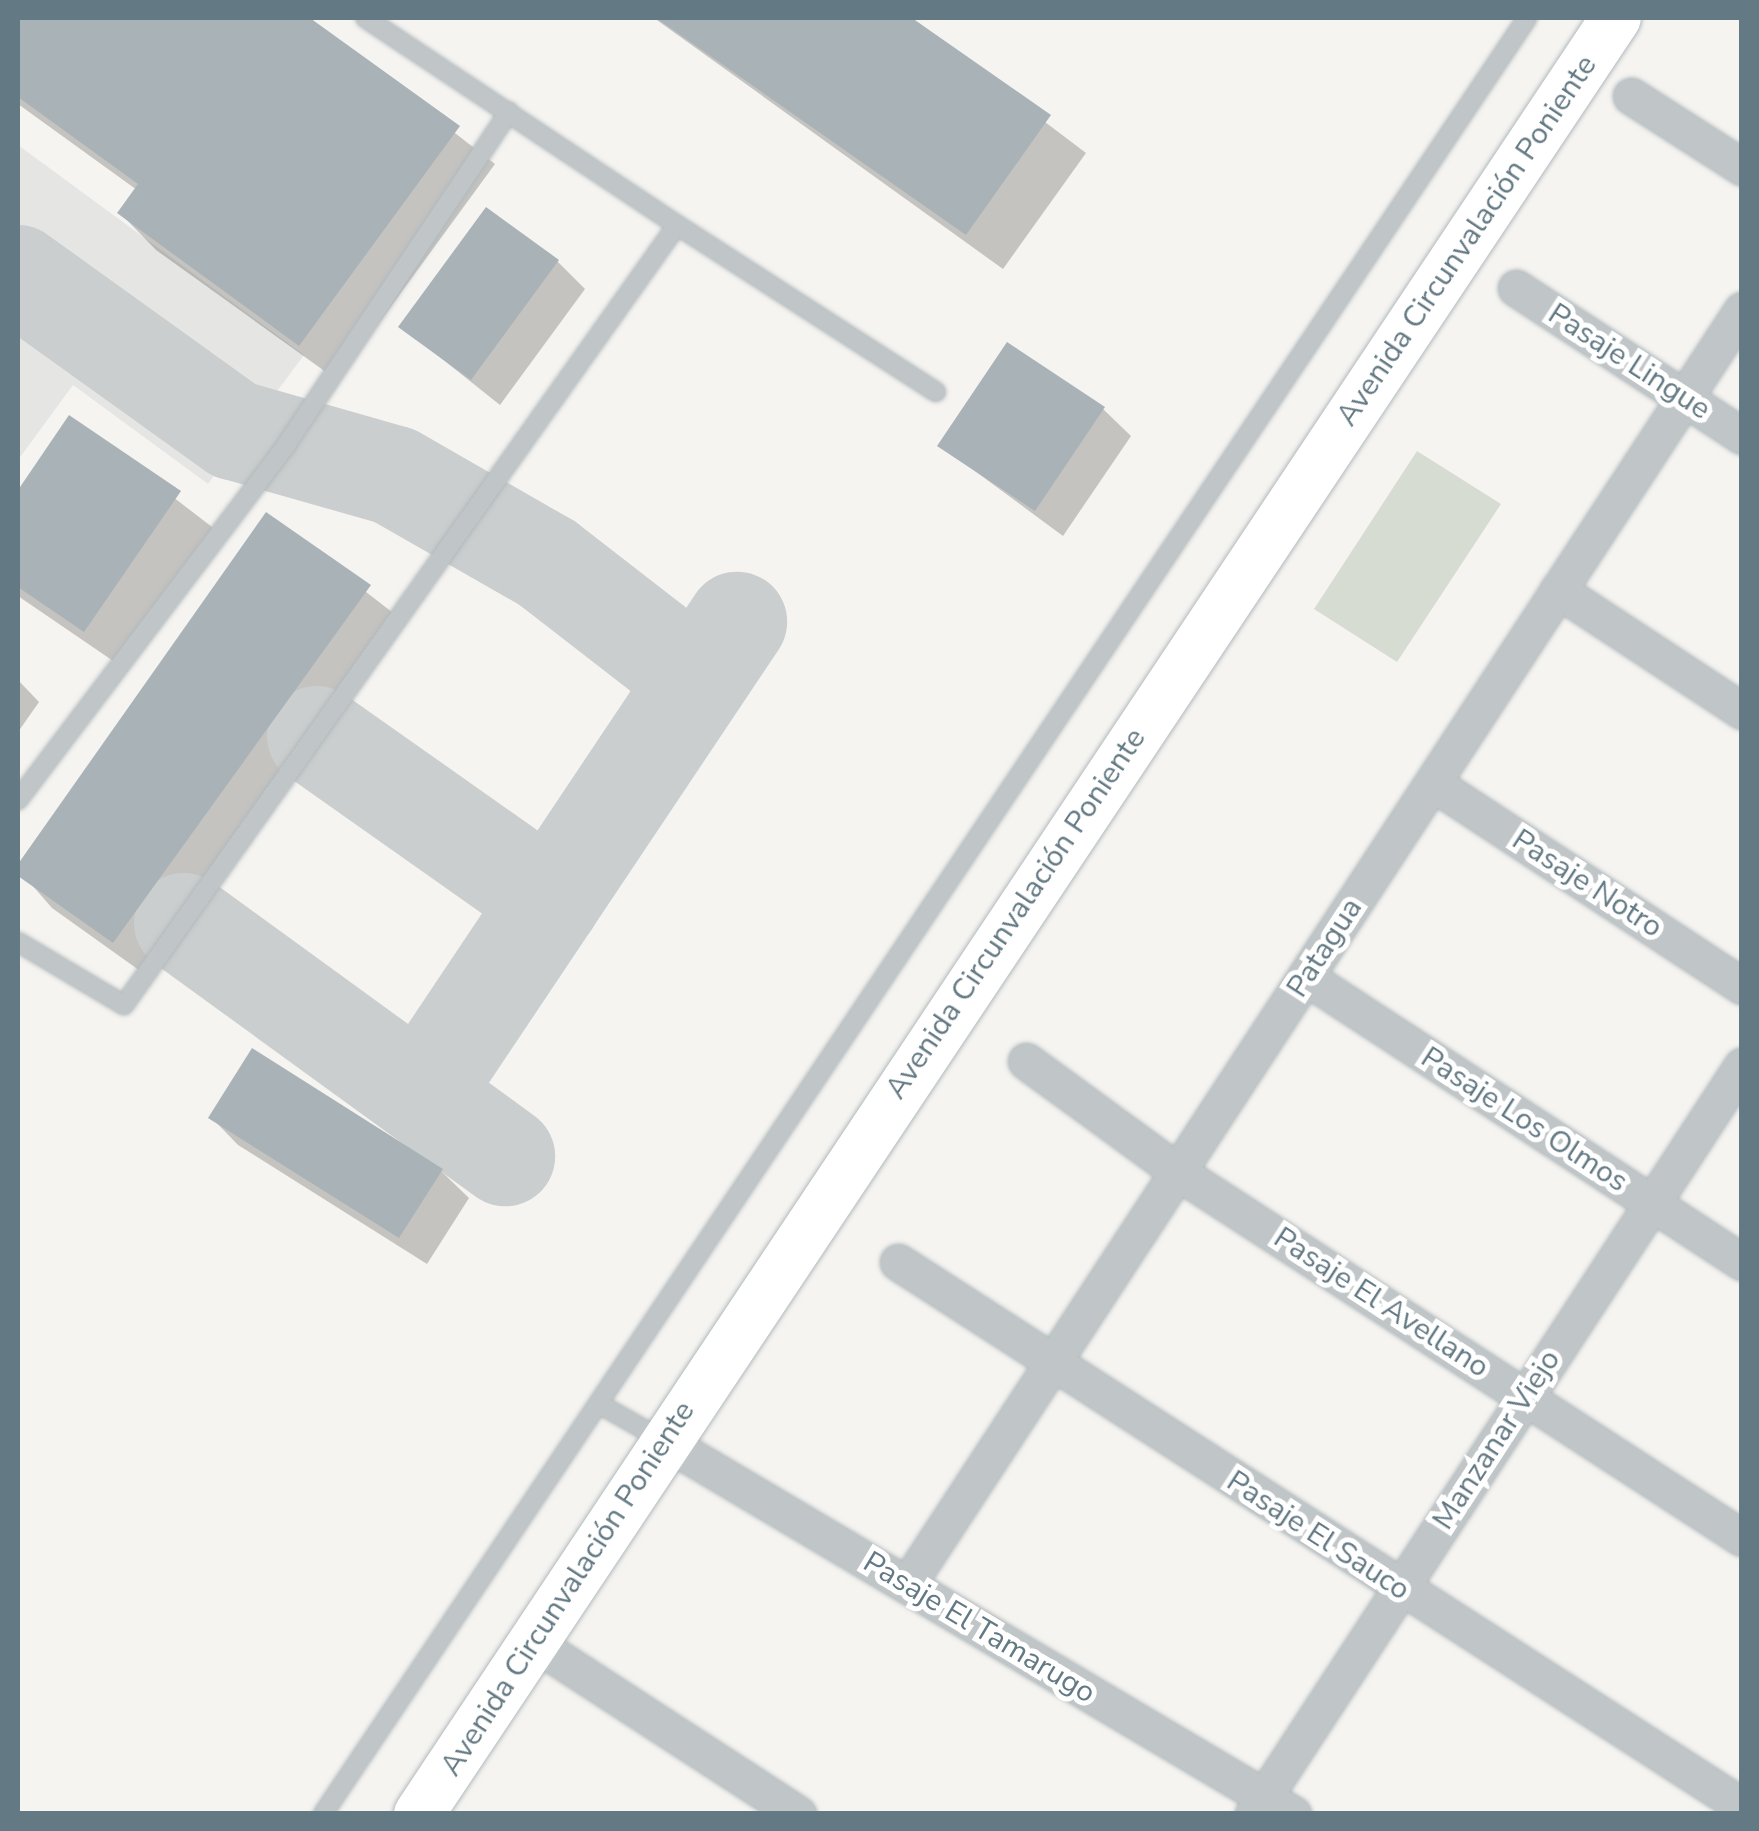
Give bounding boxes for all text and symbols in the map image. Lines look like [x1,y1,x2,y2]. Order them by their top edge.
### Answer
street label: Avenida Circunvalación Poniente [1329,49,1605,433]
street label: Pasaje Lingue [1541,296,1717,428]
street label: Avenida Circunvalación Poniente [878,722,1154,1106]
street label: Pasaje Notro [1505,822,1669,946]
street label: Patagua [1280,892,1370,1004]
street label: Pasaje Los Olmos [1414,1040,1634,1200]
street label: Pasaje El Avellano [1267,1220,1495,1386]
street label: Manzanar Viejo [1426,1343,1568,1537]
street label: Avenida Circunvalación Poniente [433,1395,703,1783]
street label: Pasaje El Sauco [1220,1464,1416,1608]
street label: Pasaje El Tamarugo [856,1544,1102,1712]

